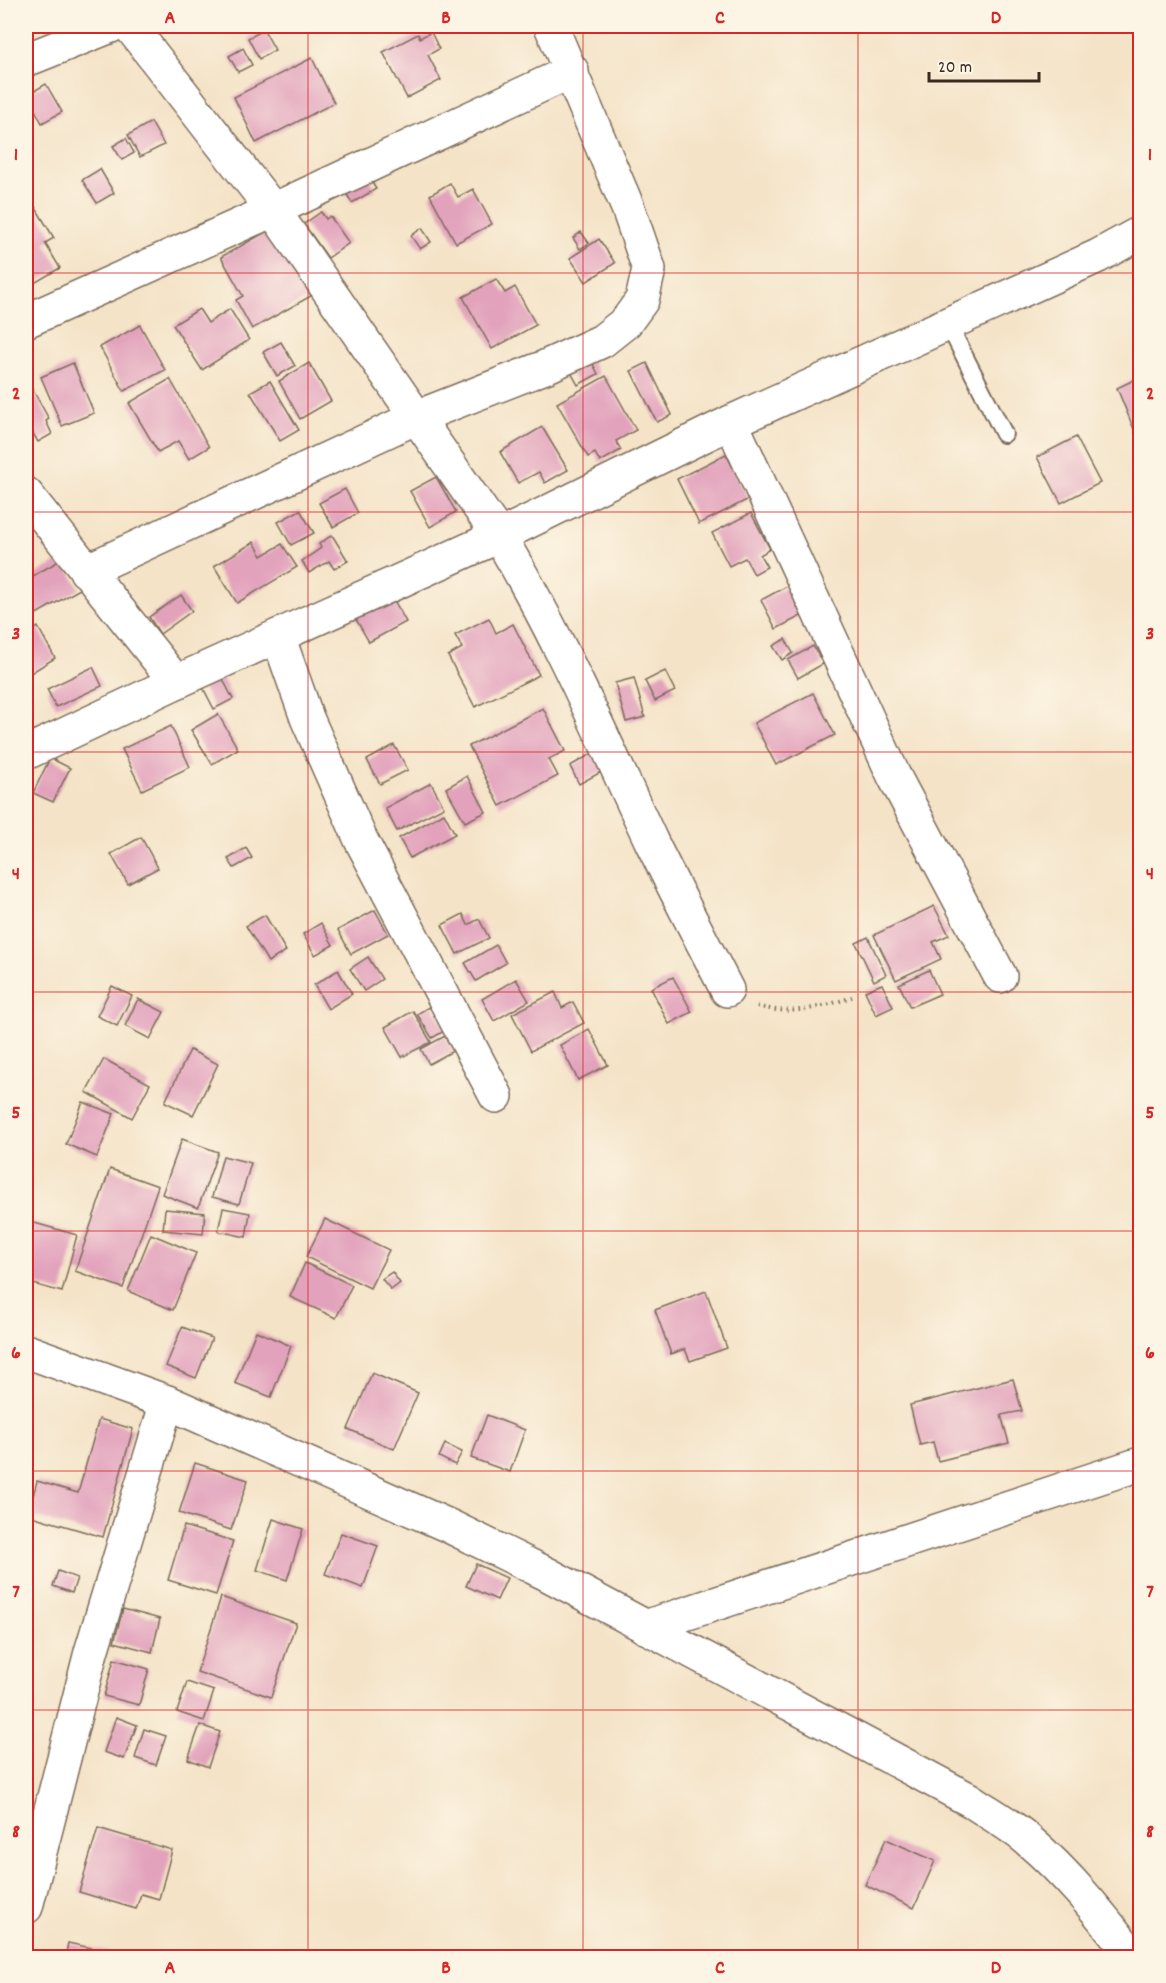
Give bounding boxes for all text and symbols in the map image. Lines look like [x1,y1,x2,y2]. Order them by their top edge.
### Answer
text: A [165,5,176,33]
text: B [441,5,451,33]
text: C [715,5,725,33]
text: D [991,5,1002,33]
scale bar [929,45,1038,83]
text: 20 m [938,56,972,81]
text: 1 [14,142,18,170]
text: 1 [1148,142,1152,170]
text: 2 [12,381,20,409]
text: 2 [1146,381,1154,409]
text: 3 [12,621,20,649]
text: 3 [1146,621,1154,649]
text: 4 [12,861,20,889]
text: 4 [1146,861,1154,889]
text: 5 [11,1100,21,1128]
text: 5 [1145,1100,1155,1128]
text: 6 [11,1340,21,1368]
text: 6 [1145,1340,1155,1368]
text: 7 [12,1579,20,1607]
text: 7 [1146,1579,1154,1607]
text: 8 [12,1819,20,1847]
text: 8 [1146,1819,1154,1847]
text: A [165,1955,176,1983]
text: B [441,1955,451,1983]
text: C [715,1955,725,1983]
text: D [991,1955,1002,1983]

